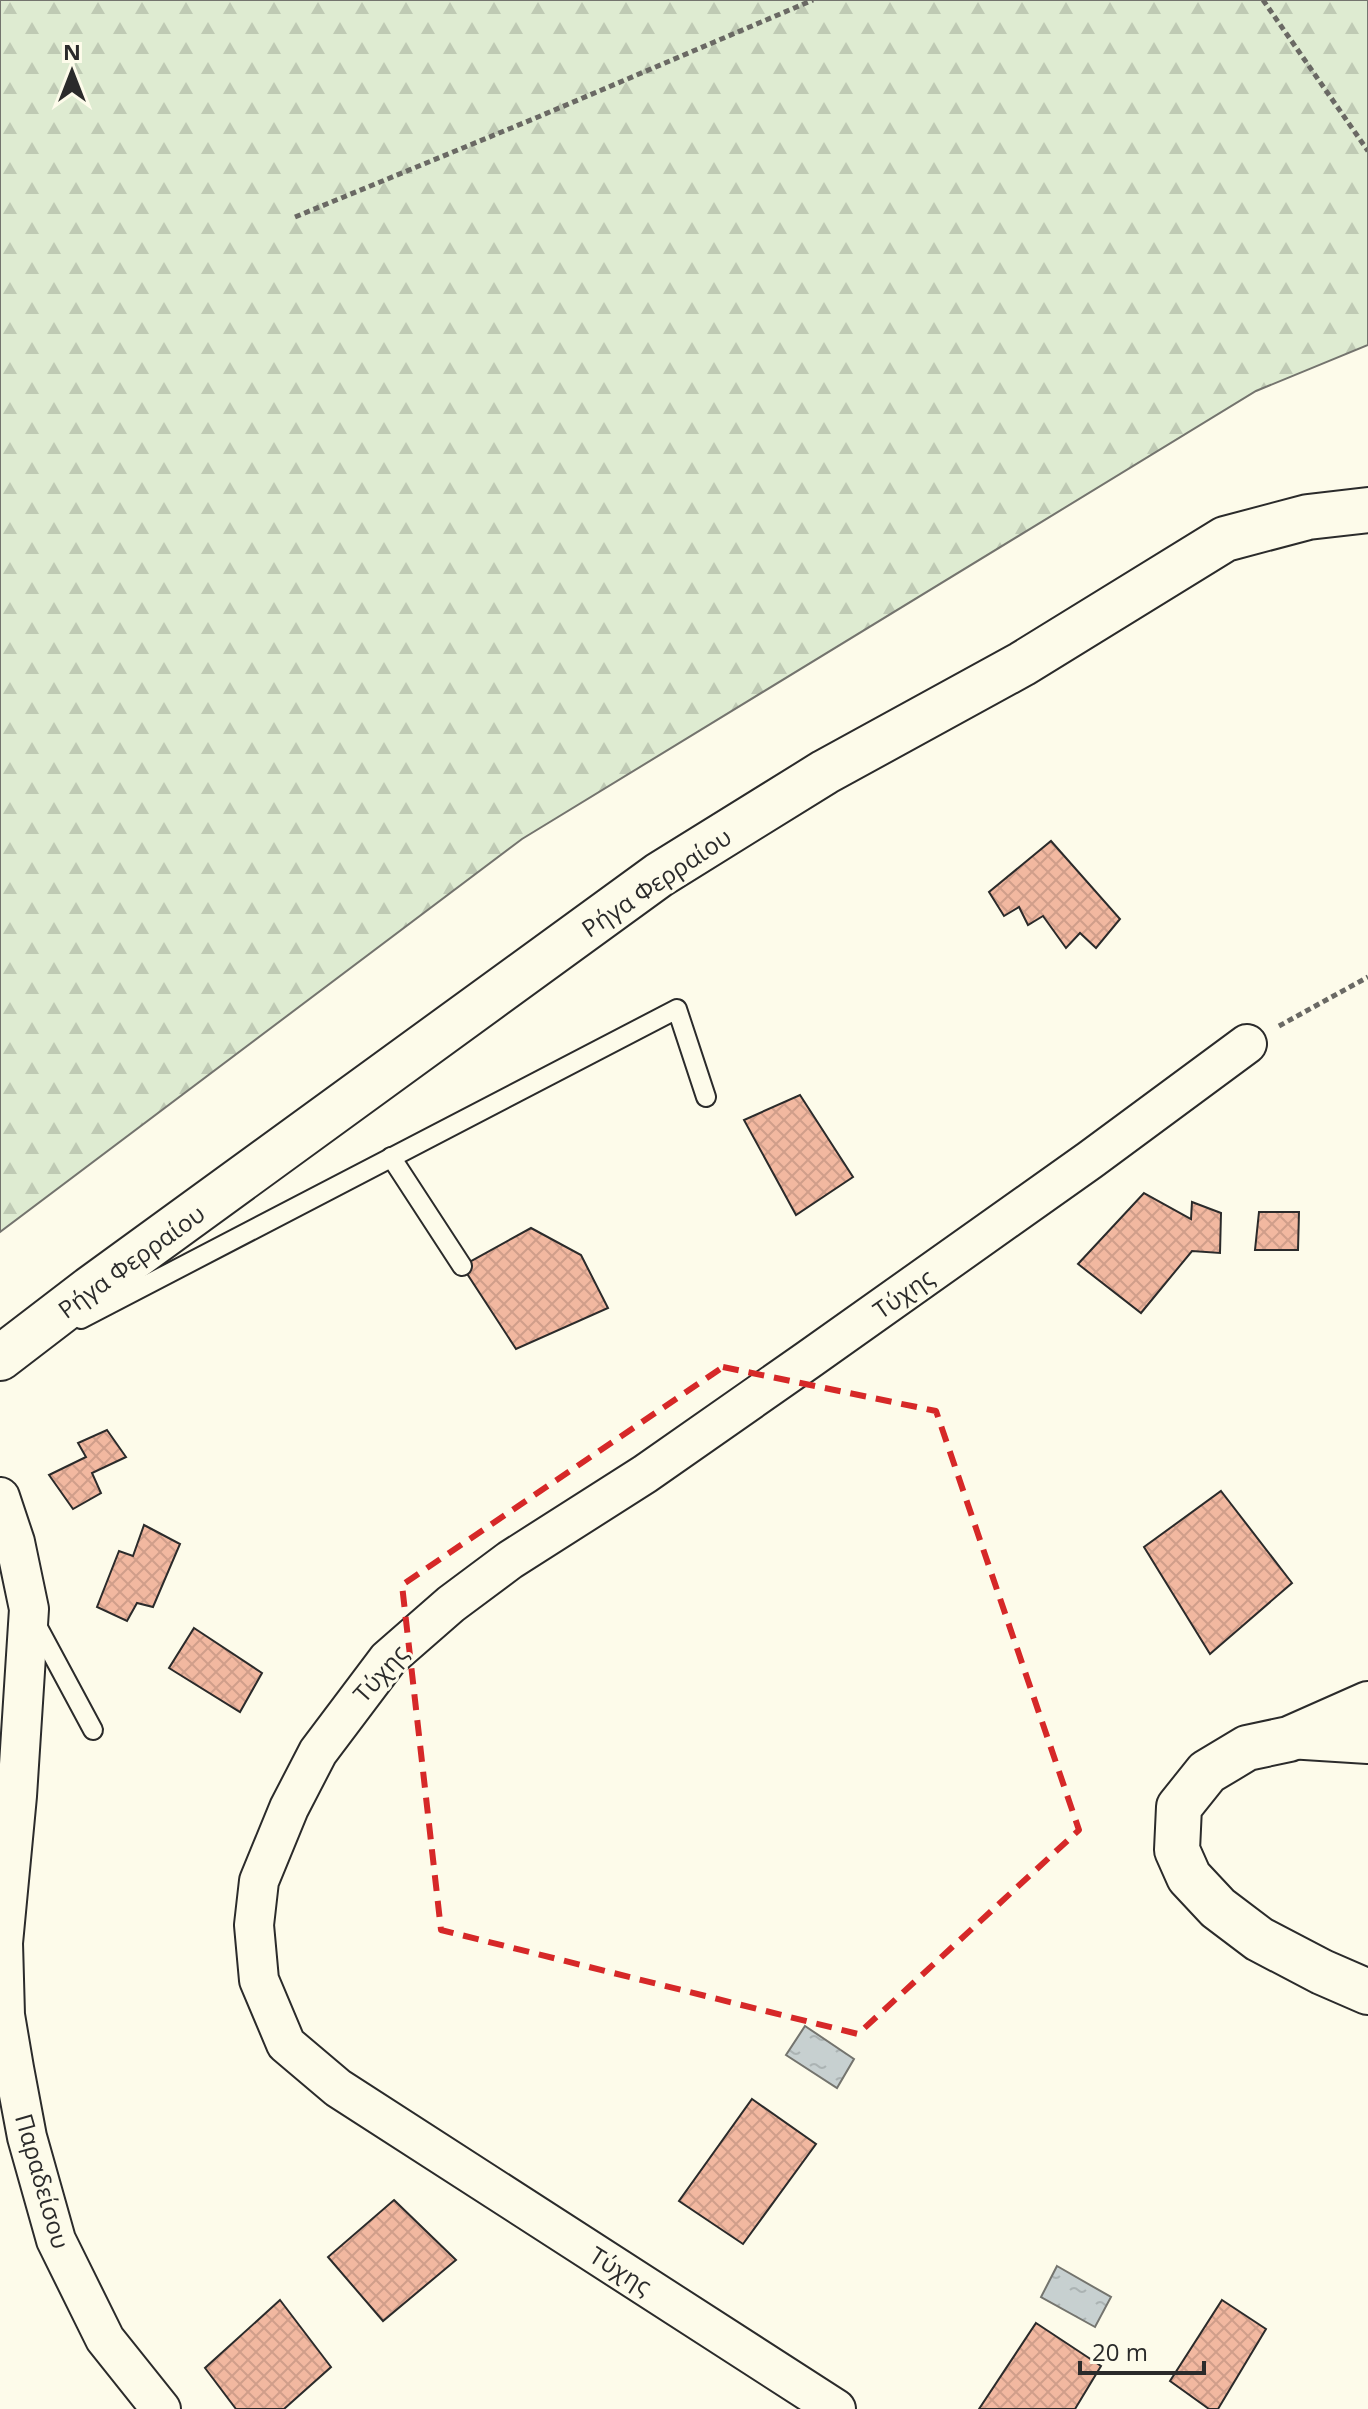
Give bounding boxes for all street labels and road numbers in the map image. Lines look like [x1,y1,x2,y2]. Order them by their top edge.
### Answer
street label: Ρήγα Φερραίου [575,820,737,944]
street label: Ρήγα Φερραίου [51,1197,211,1325]
street label: Τύχης [866,1260,940,1326]
street label: Τύχης [345,1637,415,1709]
street label: Παραδείσου [8,2110,78,2252]
street label: Τύχης [584,2238,658,2302]

